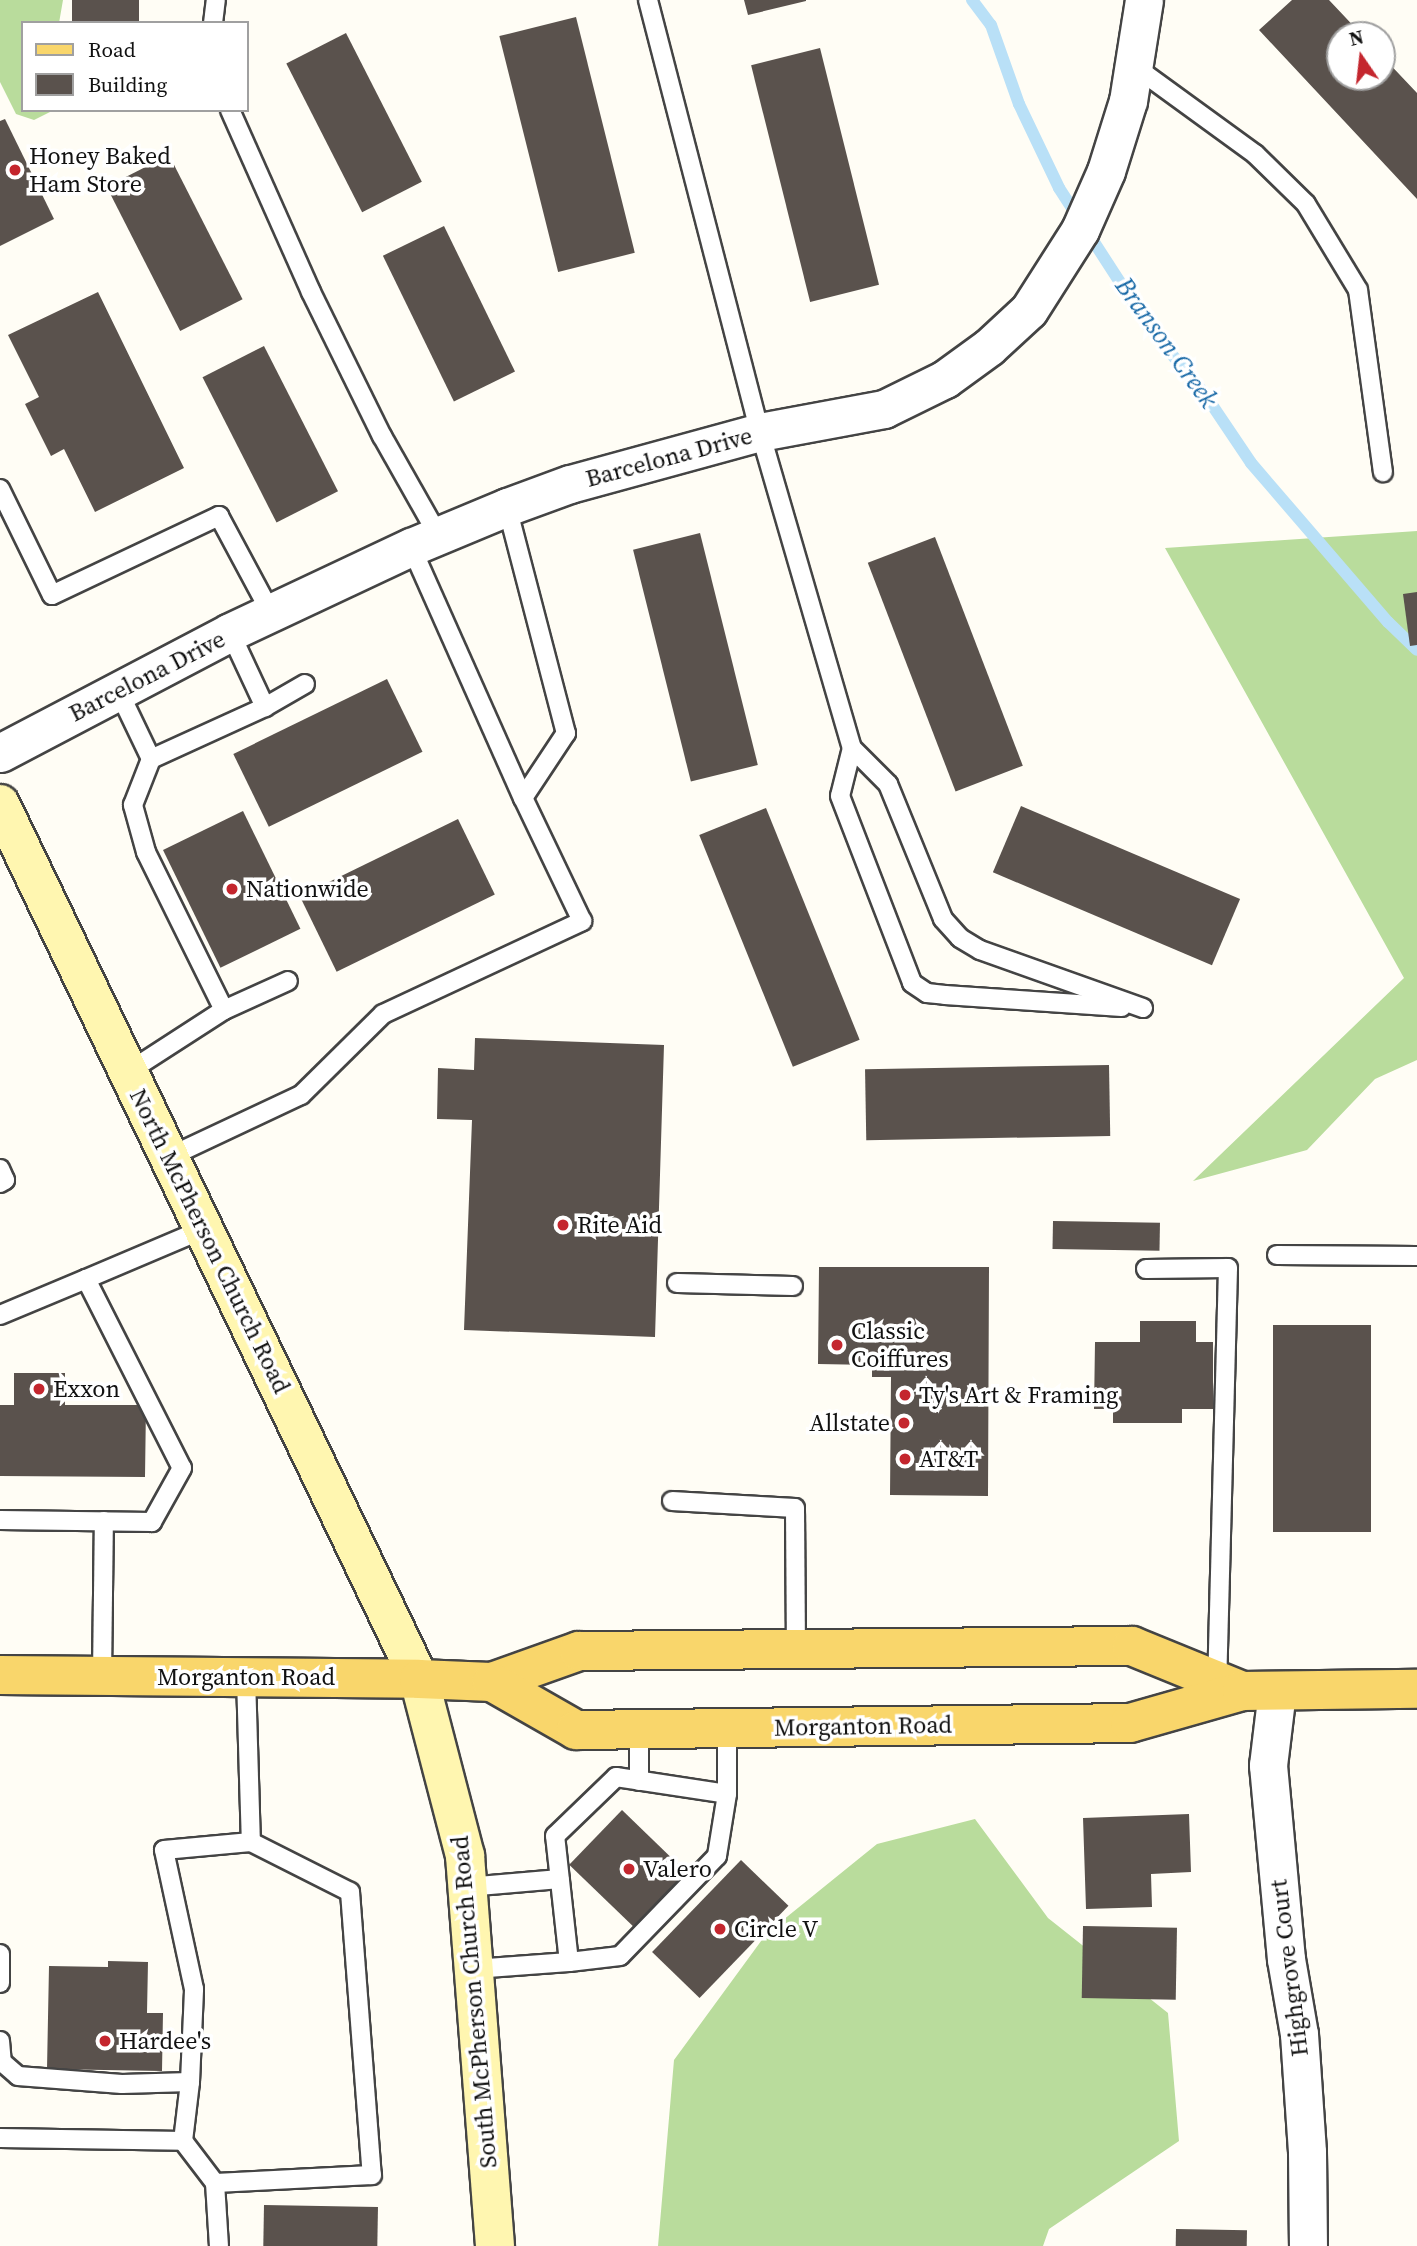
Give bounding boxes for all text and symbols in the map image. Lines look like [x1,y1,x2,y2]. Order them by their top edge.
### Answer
legend [21,21,248,112]
north arrow [1326,21,1396,91]
text: N [1347,23,1366,52]
text: Road [88,35,136,64]
text: Building [88,70,167,99]
place label: Honey Baked Ham Store [29,142,171,198]
marker: Honey Baked Ham Store [7,162,23,178]
water label: Branson Creek [1108,272,1224,414]
street label: Barcelona Drive [583,421,755,493]
street label: Barcelona Drive [64,624,230,728]
place label: Nationwide [246,875,369,903]
marker: Nationwide [224,881,240,897]
street label: North McPherson Church Road [124,1084,296,1398]
place label: Rite Aid [577,1211,662,1239]
marker: Rite Aid [555,1217,571,1233]
place label: Classic Coiffures [851,1317,949,1373]
marker: Classic Coiffures [829,1337,845,1353]
place label: Exxon [53,1375,120,1403]
marker: Exxon [31,1381,47,1397]
place label: Ty's Art & Framing [919,1381,1118,1409]
marker: Ty's Art & Framing [897,1387,913,1403]
place label: Allstate [809,1409,890,1437]
marker: Allstate [896,1415,912,1431]
place label: AT&T [919,1445,978,1473]
marker: AT&T [897,1451,913,1467]
street label: Morganton Road [157,1663,335,1691]
street label: Morganton Road [774,1710,952,1742]
street label: South McPherson Church Road [445,1835,503,2169]
place label: Valero [643,1855,712,1883]
marker: Valero [621,1861,637,1877]
street label: Highgrove Court [1264,1878,1314,2058]
place label: Circle V [734,1915,819,1943]
marker: Circle V [712,1921,728,1937]
place label: Hardee's [119,2027,211,2055]
marker: Hardee's [97,2033,113,2049]

